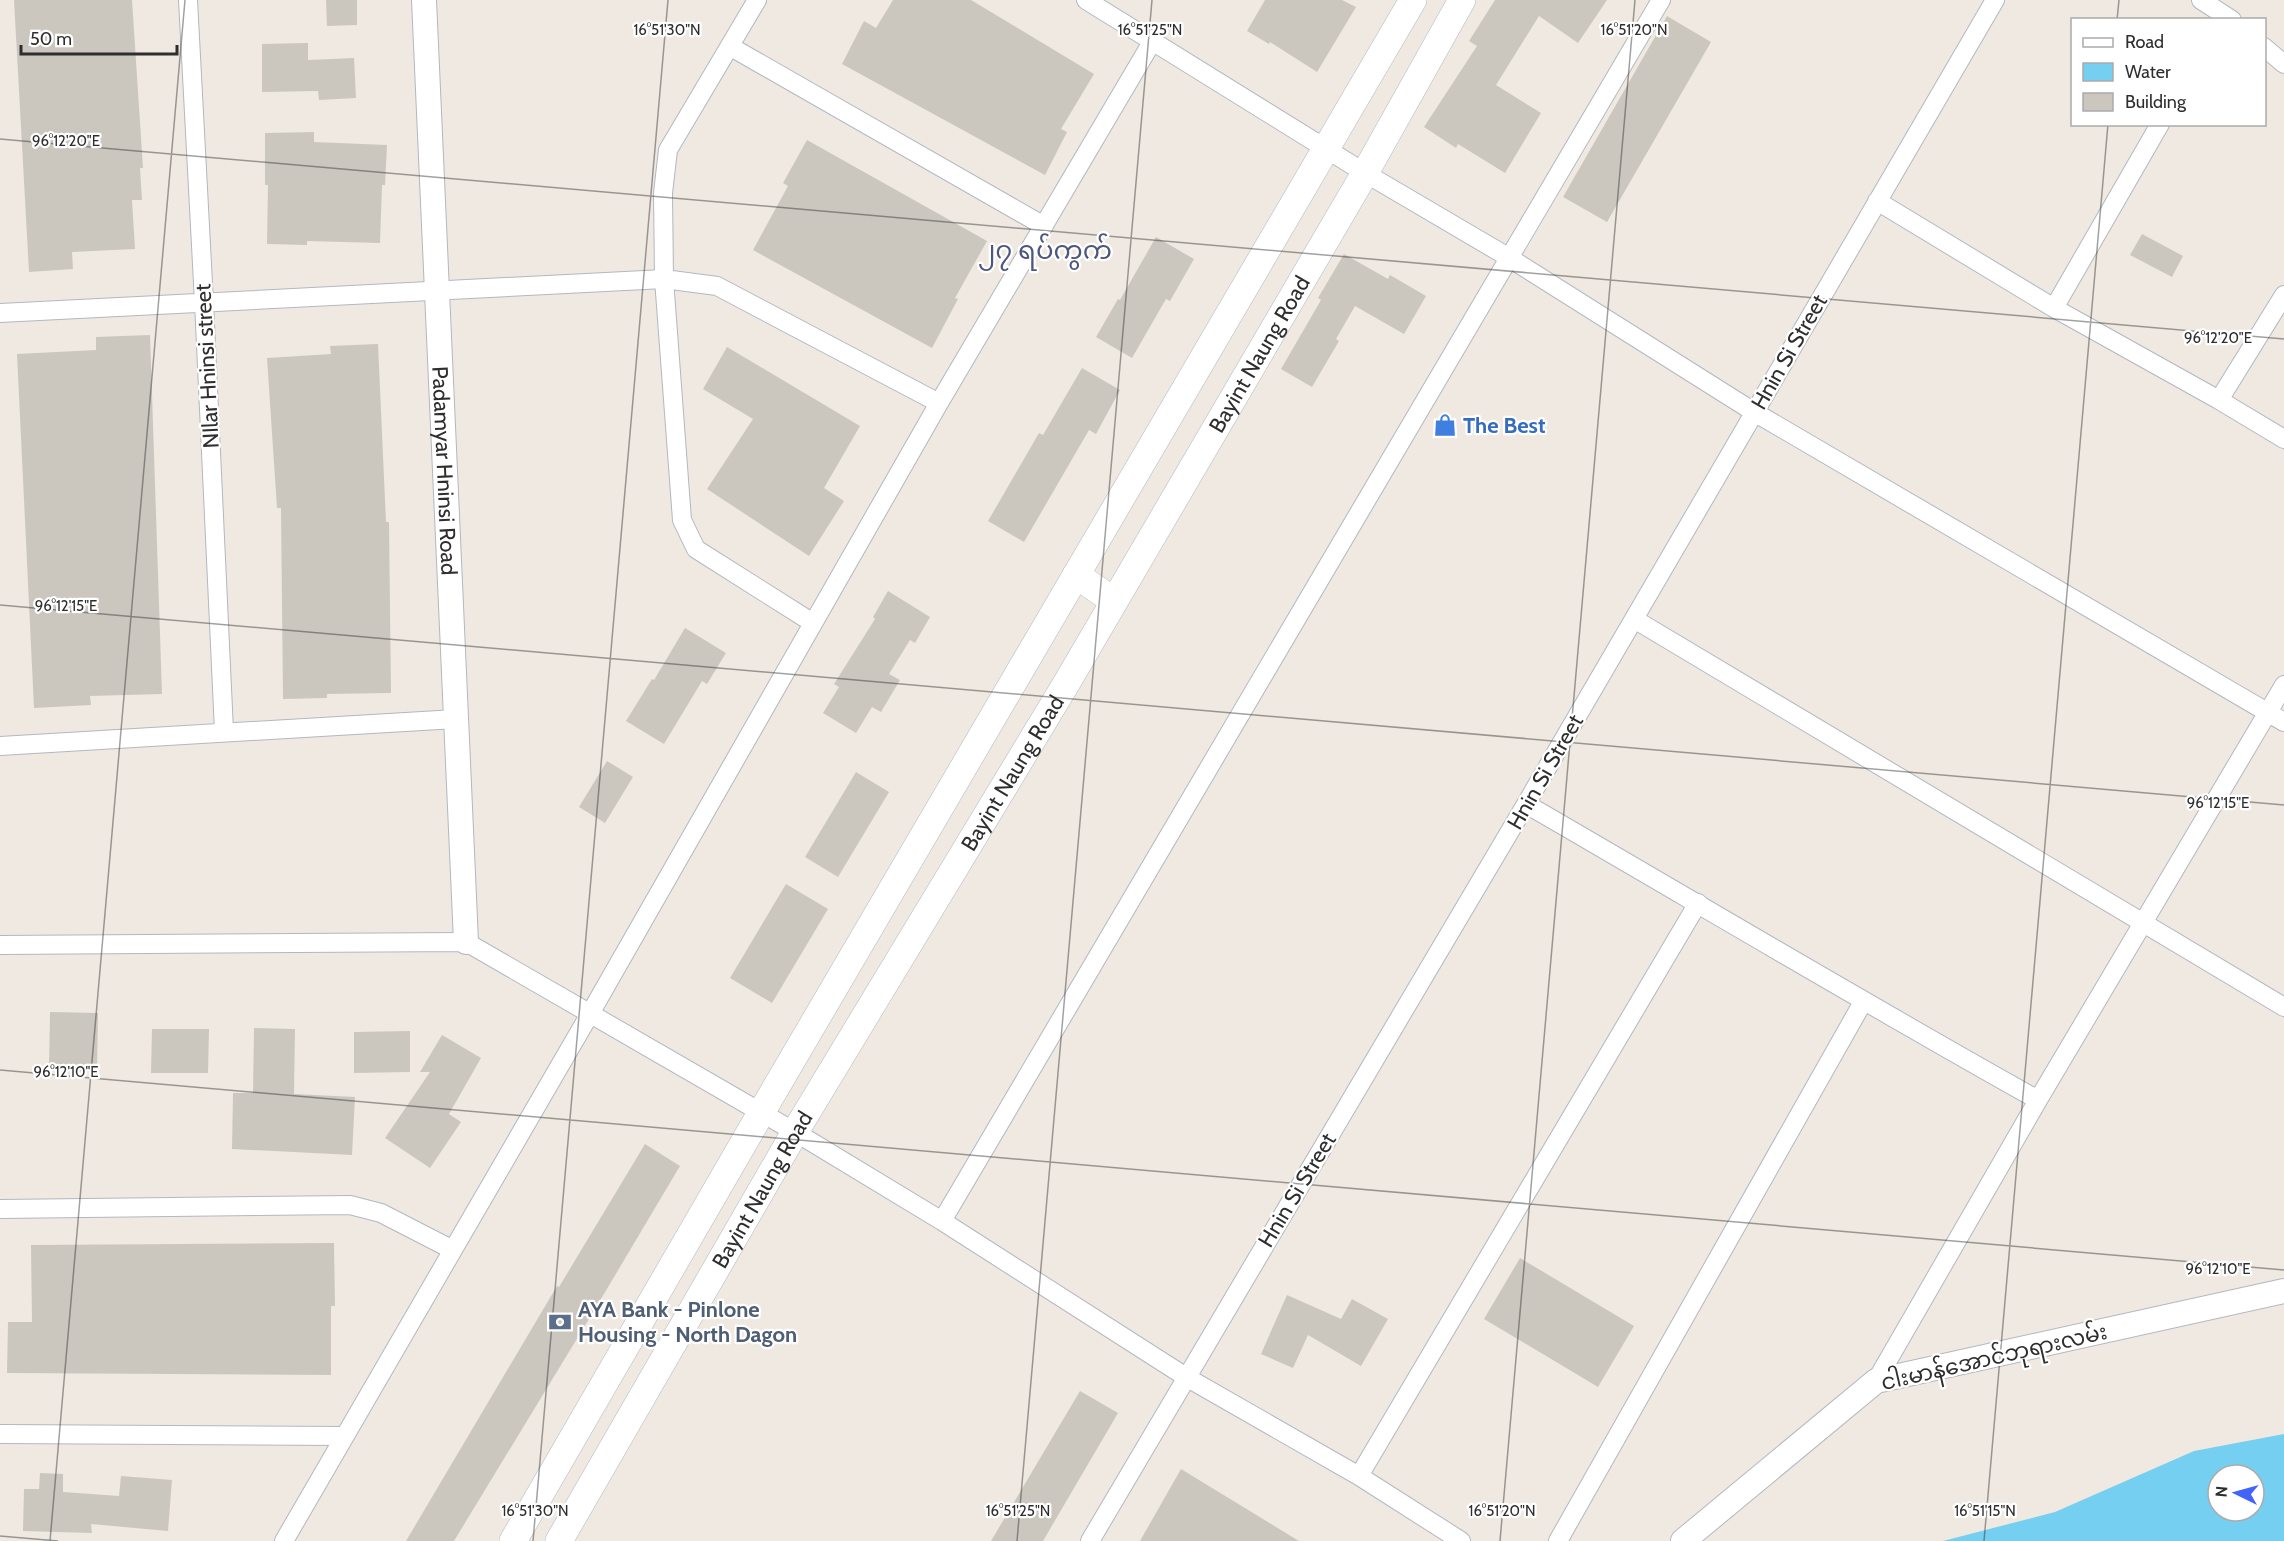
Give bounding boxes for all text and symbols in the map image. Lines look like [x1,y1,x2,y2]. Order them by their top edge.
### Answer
scale bar [21,18,177,56]
legend [2071,18,2266,126]
text: 16°51'30"N [633,21,701,39]
text: 16°51'25"N [1118,21,1182,39]
text: 16°51'20"N [1601,21,1667,39]
text: 50 m [30,28,72,50]
text: Road [2125,31,2164,53]
text: Water [2125,61,2171,83]
text: Building [2125,91,2187,113]
text: 96°12'20"E [32,132,100,150]
district label: ၂၇ ရပ်ကွက် [978,233,1112,271]
street label: Bayint Naung Road [1203,271,1315,437]
street label: NIlar Hninsi street [189,282,225,449]
street label: Hnin Si Street [1745,289,1833,414]
text: 96°12'20"E [2184,329,2252,347]
street label: Padamyar Hninsi Road [427,365,463,576]
shop icon: The Best [1432,412,1458,438]
place label: The Best [1463,412,1546,439]
text: 96°12'15"E [35,597,97,615]
street label: Bayint Naung Road [955,690,1070,855]
street label: Hnin Si Street [1501,709,1589,834]
text: 96°12'15"E [2187,794,2249,812]
text: 96°12'10"E [33,1063,99,1081]
street label: Bayint Naung Road [706,1106,818,1273]
street label: Hnin Si Street [1252,1128,1342,1252]
text: 96°12'10"E [2185,1260,2251,1278]
place label: AYA Bank - Pinlone Housing - North Dagon [578,1296,797,1348]
bank icon: AYA Bank - Pinlone Housing - North Dagon [547,1309,573,1335]
street label: ငါးမာန်အောင်ဘုရားလမ်း [1878,1316,2111,1400]
north arrow [2206,1463,2266,1523]
text: N [2212,1485,2232,1498]
text: 16°51'30"N [501,1502,569,1520]
text: 16°51'25"N [986,1502,1050,1520]
text: 16°51'20"N [1469,1502,1535,1520]
text: 16°51'15"N [1954,1502,2016,1520]

